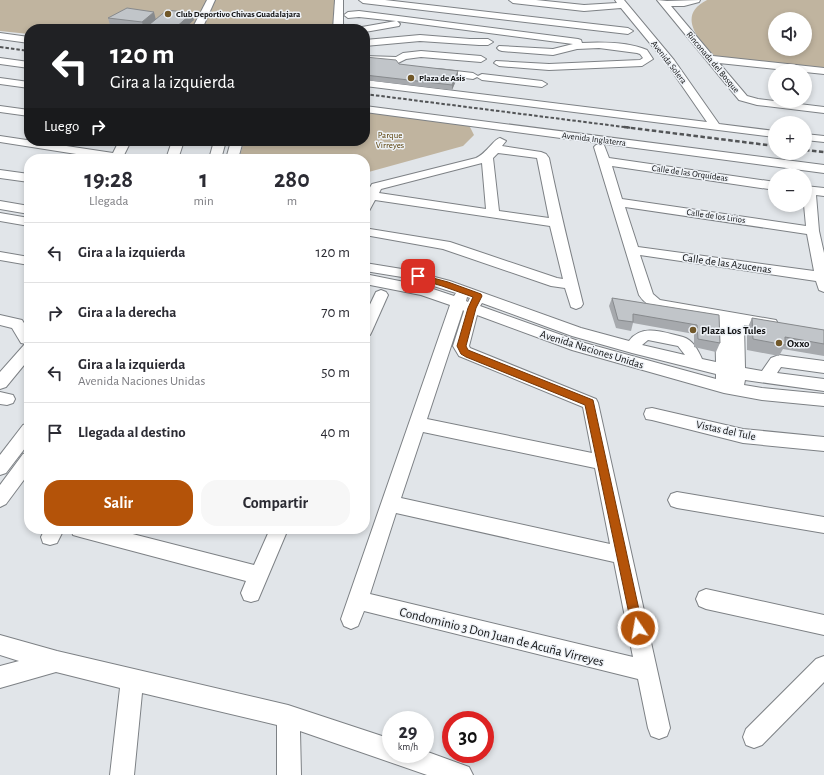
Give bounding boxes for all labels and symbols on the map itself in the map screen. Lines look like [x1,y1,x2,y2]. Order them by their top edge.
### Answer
marker: Club Deportivo Chivas Guadalajara [163,9,173,19]
place label: Club Deportivo Chivas Guadalajara [176,10,301,19]
street label: Rinconada del Bosque [684,30,741,95]
street label: Avenida Solera [649,39,688,85]
marker: Plaza de Asis [406,73,416,83]
place label: Plaza de Asis [419,74,466,83]
park label: Parque Virreyes [376,131,404,150]
street label: Avenida Inglaterra [561,131,626,148]
street label: Calle de las Orquídeas [651,164,729,183]
street label: Calle de los Lirios [686,208,746,225]
street label: Calle de las Azucenas [682,252,772,275]
pin [401,259,435,293]
marker: Plaza Los Tules [688,325,698,335]
place label: Plaza Los Tules [701,325,766,336]
street label: Avenida Naciones Unidas [539,328,645,370]
marker: Oxxo [774,338,784,348]
place label: Oxxo [787,338,810,349]
street label: Vistas del Tule [695,419,757,442]
street label: Condominio 3 Don Juan de Acuña Virreyes [398,606,605,669]
position arrow [617,607,659,649]
speed limit sign: 30 [442,711,494,763]

